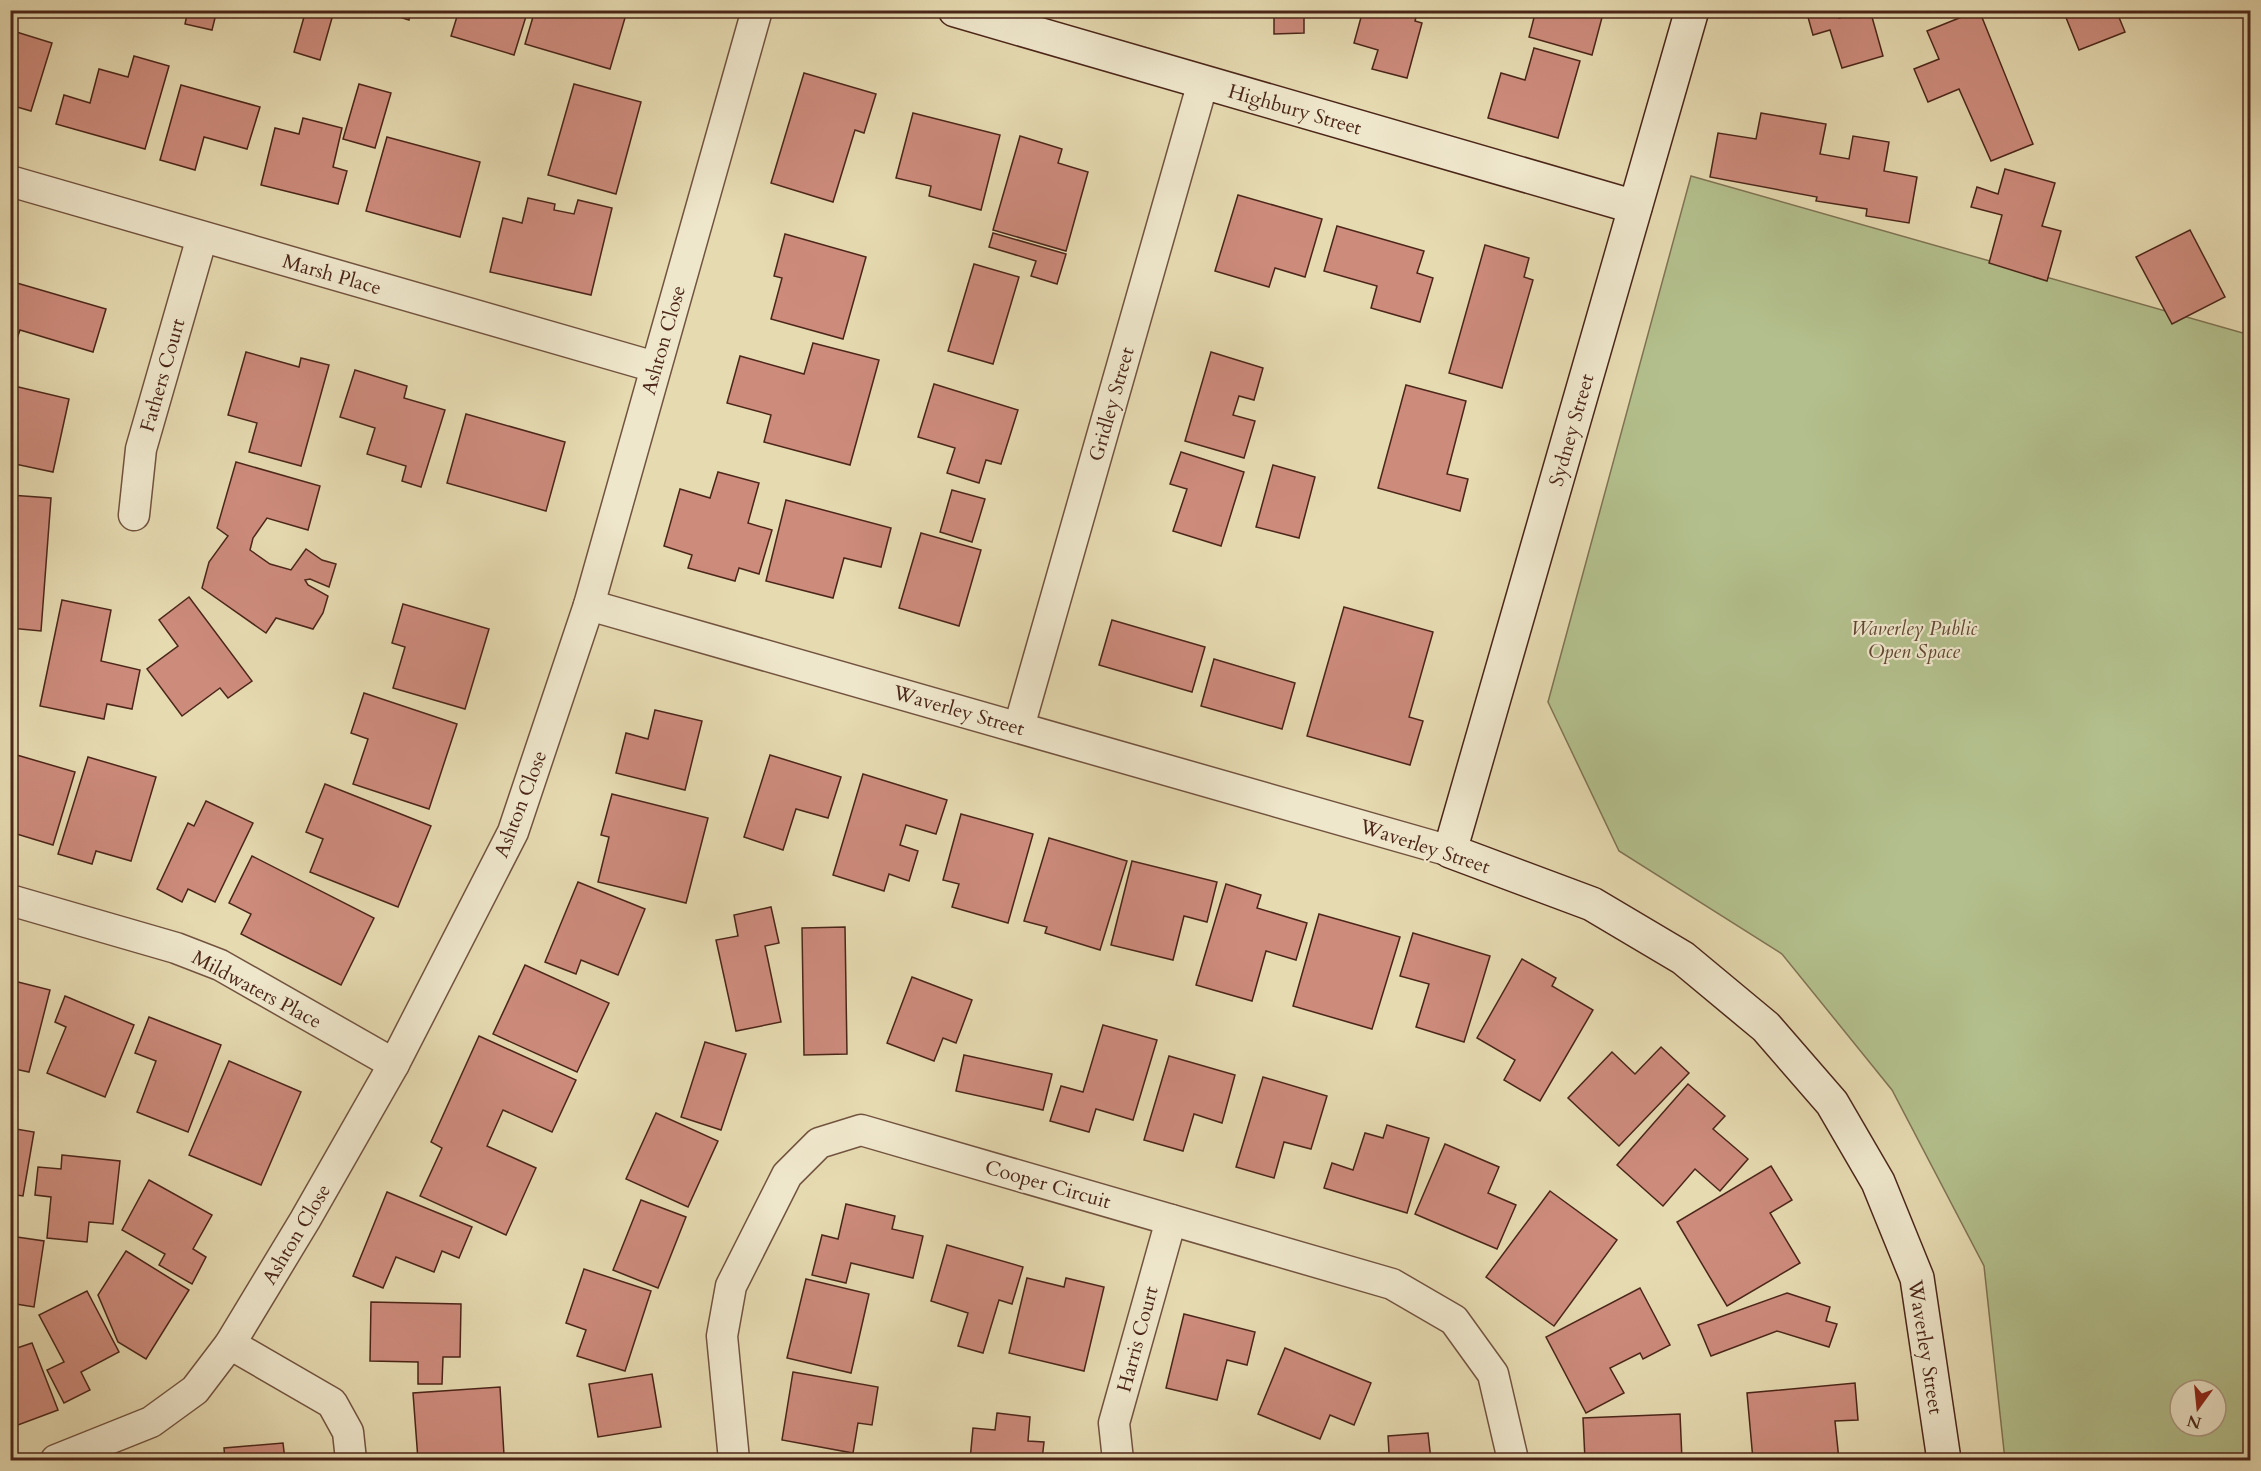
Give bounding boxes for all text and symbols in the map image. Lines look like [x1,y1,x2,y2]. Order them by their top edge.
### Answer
street label: Highbury Street [1225,78,1365,142]
street label: Marsh Place [279,248,384,301]
street label: Ashton Close [635,282,692,398]
street label: Fathers Court [133,315,192,435]
street label: Gridley Street [1082,343,1141,464]
street label: Sydney Street [1543,370,1601,489]
park label: Waverley Public Open Space [1851,615,1978,665]
street label: Waverley Street [889,679,1028,742]
street label: Ashton Close [488,747,553,862]
street label: Waverley Street [1355,812,1494,880]
street label: Mildwaters Place [187,944,326,1035]
street label: Cooper Circuit [982,1154,1115,1216]
street label: Ashton Close [256,1179,337,1290]
street label: Waverley Street [1901,1277,1950,1417]
street label: Harris Court [1110,1283,1165,1395]
north arrow [2168,1378,2228,1438]
text: N [2185,1409,2204,1434]

